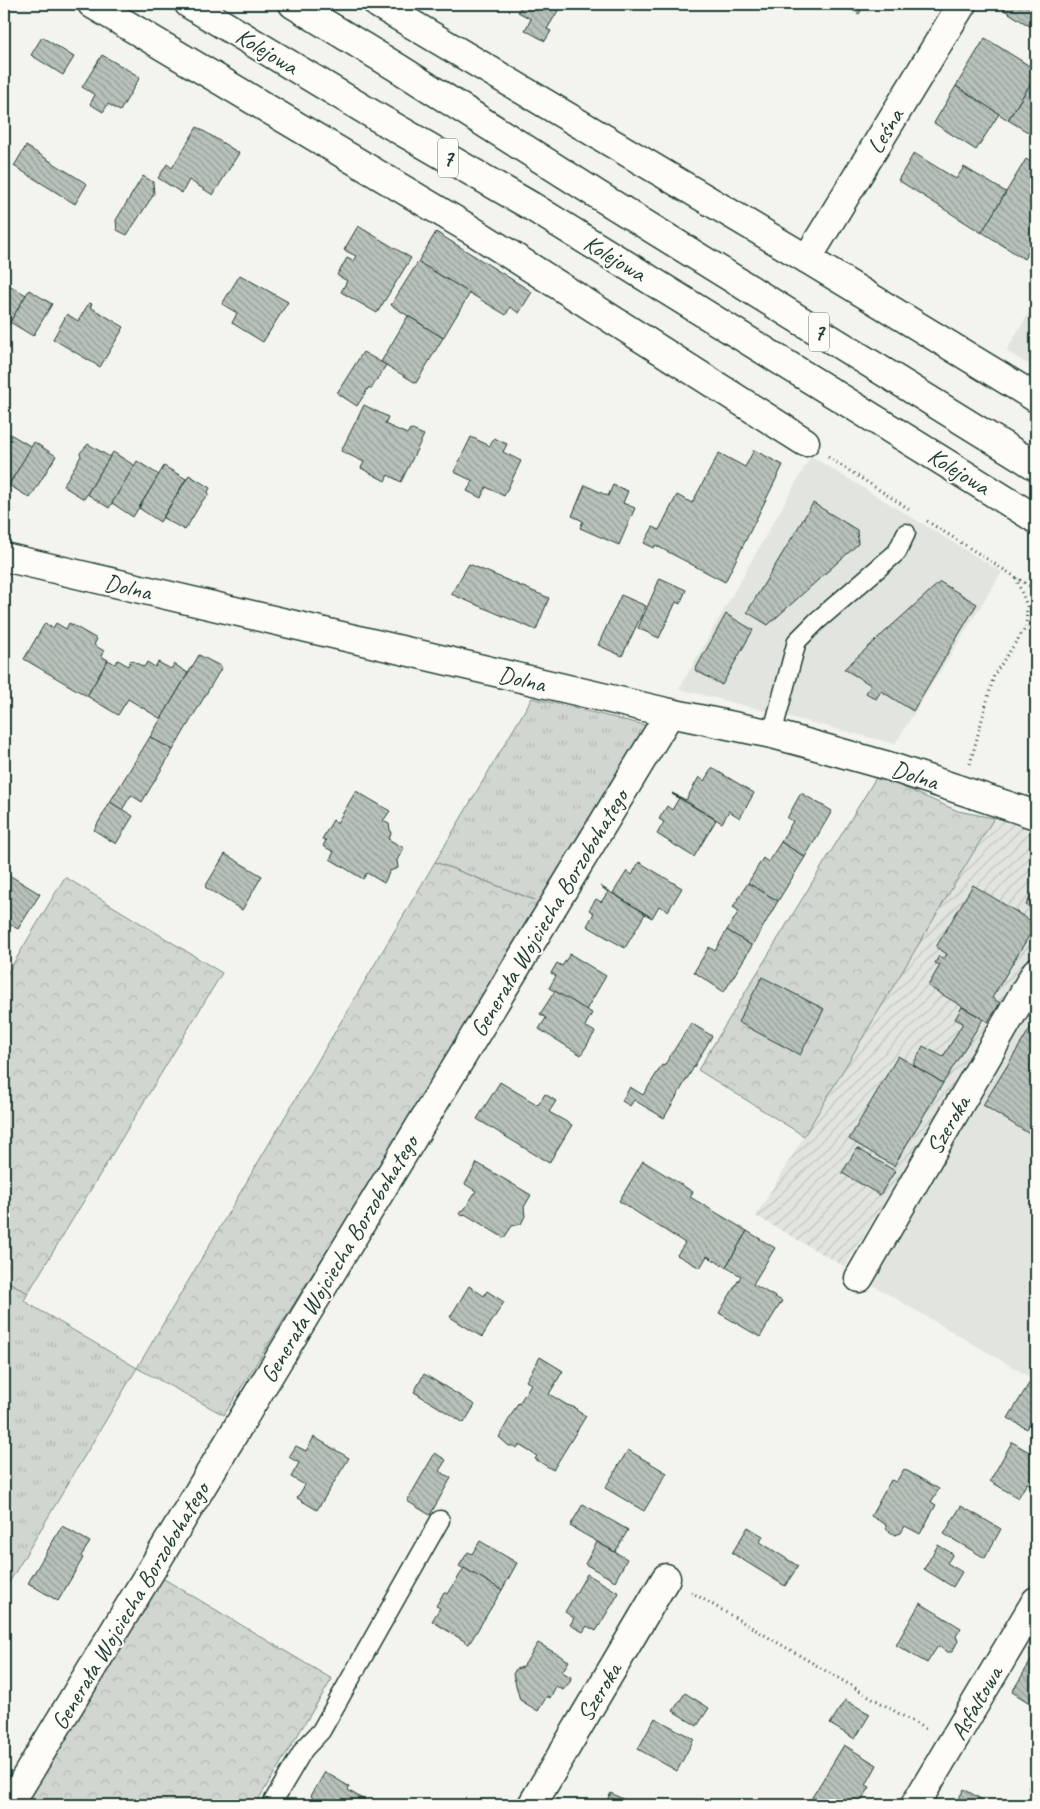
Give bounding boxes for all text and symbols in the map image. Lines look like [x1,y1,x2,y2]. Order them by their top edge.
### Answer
street label: Kolejowa [230,21,305,82]
street label: Leśna [860,102,911,159]
road number: 7 [438,138,458,178]
street label: Kolejowa [578,228,653,289]
road number: 7 [809,313,829,352]
street label: Kolejowa [922,440,997,502]
street label: Dolna [102,567,156,607]
street label: Dolna [496,659,550,699]
street label: Dolna [888,753,943,797]
street label: Generała Wojciecha Borzobohatego [463,782,636,1042]
street label: Szeroka [919,1088,978,1160]
street label: Generała Wojciecha Borzobohatego [253,1128,426,1388]
street label: Generała Wojciecha Borzobohatego [44,1475,217,1735]
street label: Szeroka [570,1655,629,1727]
street label: Asfaltowa [943,1659,1010,1745]

